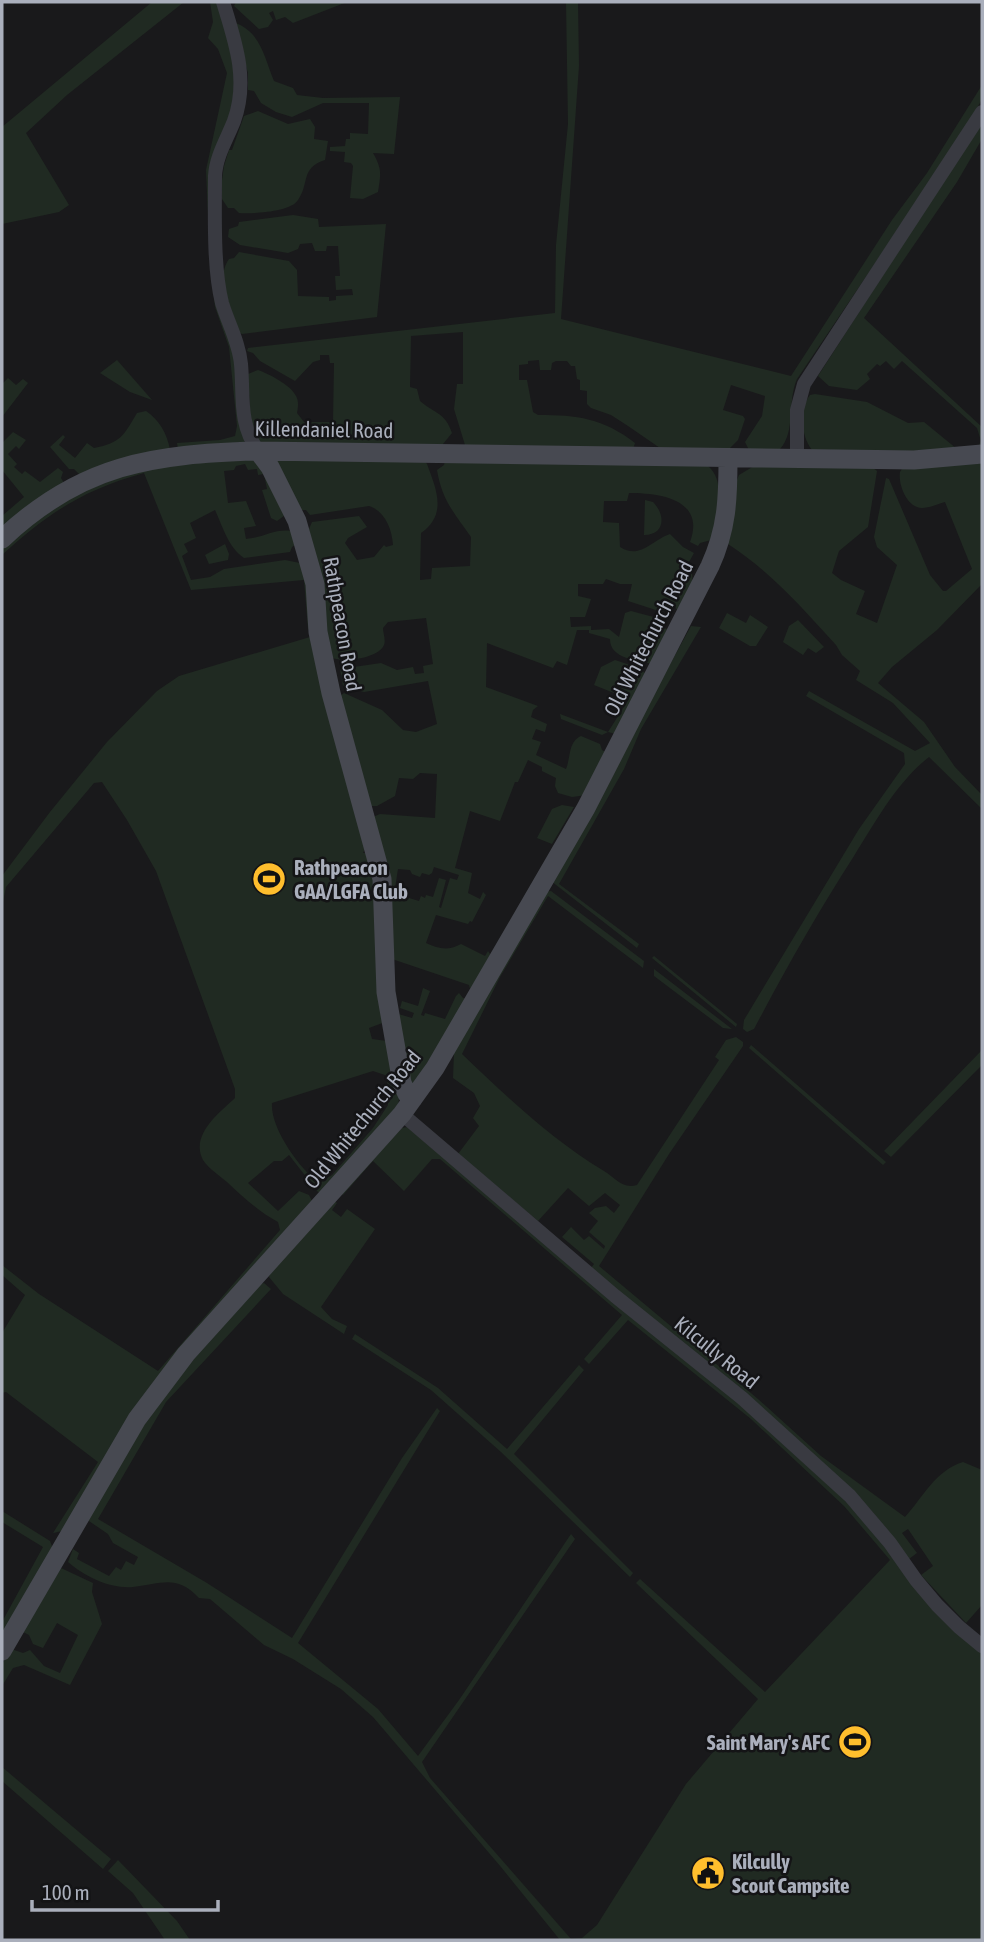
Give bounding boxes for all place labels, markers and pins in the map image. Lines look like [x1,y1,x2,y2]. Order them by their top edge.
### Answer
place label: Rathpeacon GAA/LGFA Club [294,855,408,903]
sports icon: Rathpeacon GAA/LGFA Club [250,860,288,898]
sports icon: Saint Mary's AFC [836,1723,874,1761]
place label: Saint Mary's AFC [707,1730,831,1754]
place label: Kilcully Scout Campsite [732,1849,849,1897]
public building icon: Kilcully Scout Campsite [689,1854,727,1892]

